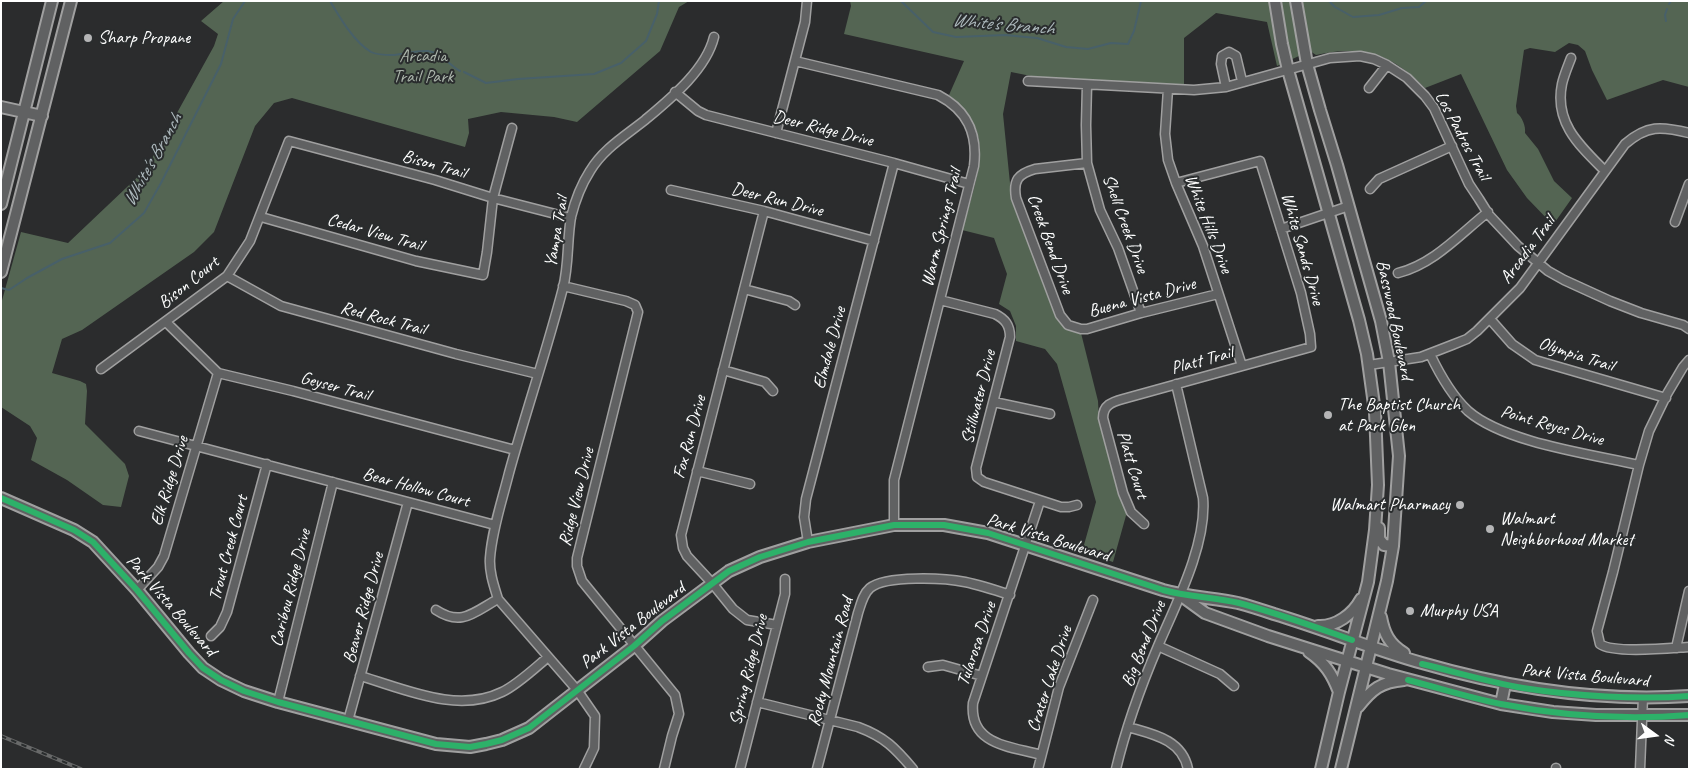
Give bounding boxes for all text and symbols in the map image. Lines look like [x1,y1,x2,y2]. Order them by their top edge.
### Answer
water label: White's Branch [951,9,1055,41]
place label: Sharp Propane [98,27,190,49]
marker: Sharp Propane [82,32,94,44]
park label: Arcadia Trail Park [393,45,453,88]
street label: Los Padres Trail [1430,88,1494,184]
street label: Deer Ridge Drive [771,106,875,152]
water label: White's Branch [118,110,188,210]
street label: Bison Trail [400,146,468,184]
street label: Warm Springs Trail [917,167,967,289]
street label: Shell Creek Drive [1097,172,1153,276]
street label: White Hills Drive [1179,172,1237,276]
street label: Deer Run Drive [729,178,825,222]
street label: White Sands Drive [1276,190,1328,308]
street label: Creek Bend Drive [1022,191,1078,297]
street label: Yampa Trail [540,195,574,269]
street label: Cedar View Trail [325,209,425,257]
street label: Arcadia Trail [1496,212,1560,288]
street label: Bison Court [154,252,224,314]
street label: Basswood Boulevard [1371,258,1417,382]
street label: Buena Vista Drive [1086,273,1198,323]
street label: Red Rock Trail [338,297,428,341]
street label: Elmdale Drive [809,305,851,391]
street label: Olympia Trail [1536,333,1616,377]
street label: Platt Trail [1169,342,1235,380]
street label: Stillwater Drive [957,348,1001,446]
street label: Geyser Trail [298,367,372,407]
street label: Fox Run Drive [669,393,711,481]
place label: The Baptist Church at Park Glen [1338,394,1460,436]
street label: Point Reyes Drive [1498,401,1606,451]
marker: The Baptist Church at Park Glen [1322,409,1334,421]
street label: Platt Court [1111,429,1153,501]
street label: Elk Ridge Drive [146,434,194,528]
street label: Ridge View Drive [554,446,600,548]
street label: Bear Hollow Court [360,463,472,513]
street label: Trout Creek Court [205,493,253,603]
place label: Walmart Pharmacy [1330,494,1450,516]
marker: Walmart Pharmacy [1454,499,1466,511]
place label: Walmart Neighborhood Market [1500,508,1633,550]
street label: Park Vista Boulevard [984,509,1112,567]
marker: Walmart Neighborhood Market [1484,523,1496,535]
street label: Caribou Ridge Drive [266,527,316,649]
street label: Beaver Ridge Drive [339,550,389,666]
street label: Park Vista Boulevard [121,551,221,661]
street label: Park Vista Boulevard [576,578,690,674]
street label: Rocky Mountain Road [803,595,859,729]
street label: Big Bend Drive [1117,598,1171,690]
street label: Tularosa Drive [953,599,1001,689]
place label: Murphy USA [1420,600,1498,622]
marker: Murphy USA [1404,605,1416,617]
street label: Spring Ridge Drive [725,612,773,728]
street label: Crater Lake Drive [1023,623,1077,735]
street label: Park Vista Boulevard [1521,660,1649,692]
north arrow [1630,710,1680,760]
text: N [1661,732,1679,745]

